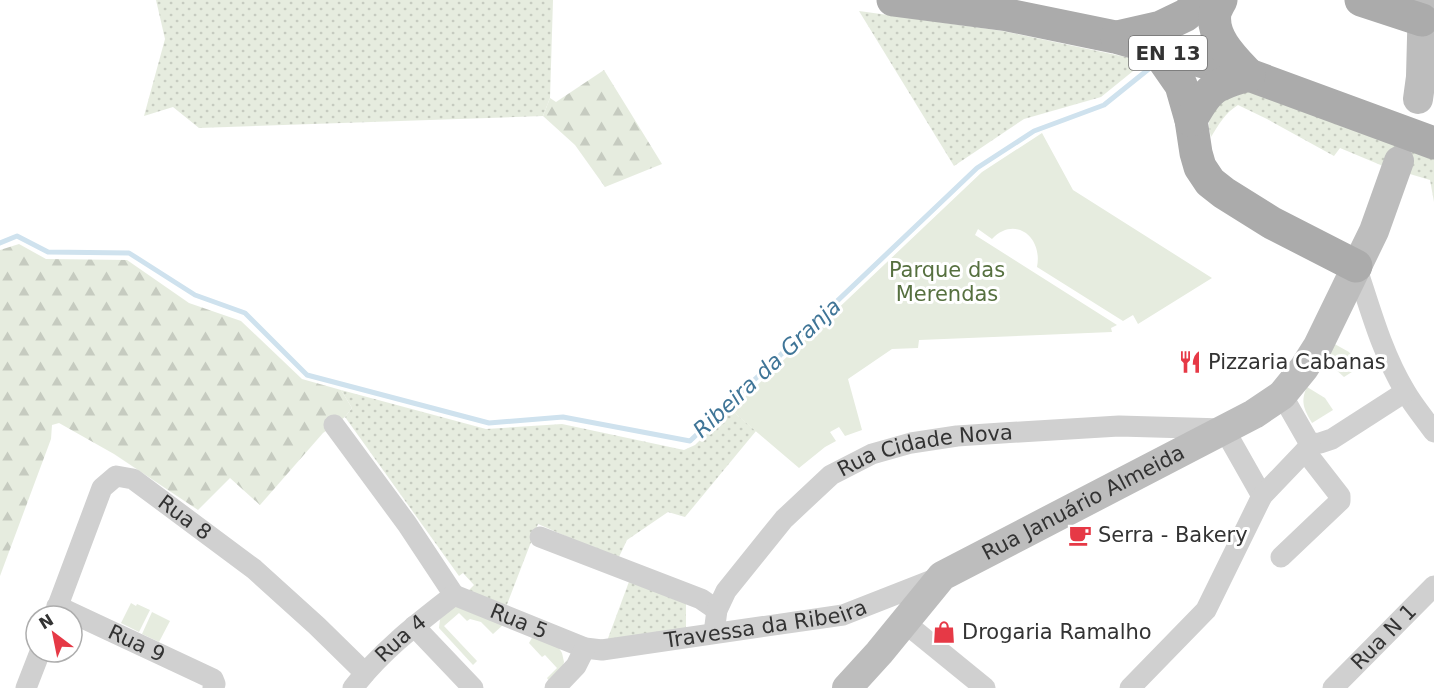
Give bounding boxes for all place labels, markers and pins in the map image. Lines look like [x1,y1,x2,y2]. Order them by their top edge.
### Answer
restaurant icon: Pizzaria Cabanas [1177,349,1203,375]
place label: Pizzaria Cabanas [1208,350,1386,374]
cafe icon: Serra - Bakery [1067,522,1093,548]
place label: Serra - Bakery [1098,523,1248,547]
shop icon: Drogaria Ramalho [931,619,957,645]
place label: Drogaria Ramalho [962,620,1152,644]

